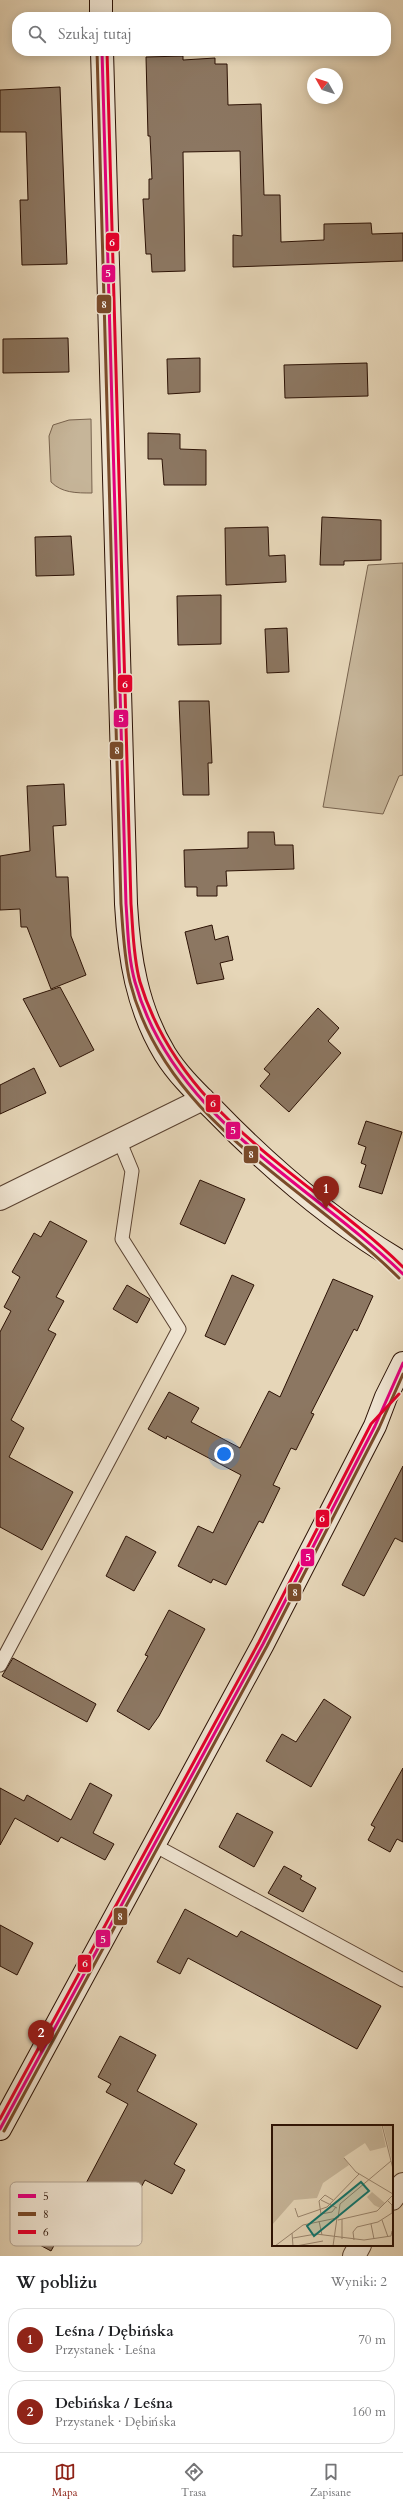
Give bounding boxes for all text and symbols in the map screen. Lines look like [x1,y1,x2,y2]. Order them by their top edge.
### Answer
search box [12,12,391,56]
icon: search [26,23,48,45]
text: Szukaj tutaj [58,24,132,44]
north arrow [307,68,343,104]
line badge: 6 [105,232,120,252]
text: 6 [109,235,115,250]
line badge: 5 [101,264,116,283]
text: 5 [105,266,111,281]
line badge: 8 [96,294,112,314]
text: 8 [101,297,107,312]
line badge: 6 [117,674,133,693]
text: 6 [122,677,128,692]
line badge: 5 [113,709,129,728]
text: 5 [118,711,124,726]
line badge: 8 [109,741,124,760]
text: 8 [114,743,120,758]
line badge: 6 [205,1094,221,1113]
text: 6 [210,1096,216,1111]
line badge: 5 [225,1121,241,1140]
text: 5 [230,1123,236,1138]
line badge: 8 [243,1145,259,1164]
text: 8 [248,1147,254,1162]
pin: 1 [313,1176,339,1209]
your location [214,1444,234,1464]
line badge: 6 [315,1509,330,1528]
text: 6 [319,1511,325,1526]
line badge: 5 [300,1548,315,1567]
text: 5 [305,1550,311,1565]
line badge: 8 [287,1583,302,1602]
text: 8 [292,1585,298,1600]
line badge: 8 [113,1907,128,1926]
text: 8 [117,1909,123,1924]
line badge: 5 [95,1929,111,1948]
text: 5 [100,1932,106,1947]
line badge: 6 [77,1954,92,1973]
text: 6 [82,1956,88,1971]
pin: 2 [28,2020,54,2053]
inset map [272,2125,393,2246]
legend [10,2182,142,2246]
text: 5 [43,2189,49,2204]
text: 8 [43,2207,49,2222]
text: 6 [43,2225,49,2240]
text: W pobliżu [16,2271,97,2294]
text: Wyniki: 2 [331,2273,387,2291]
text: Leśna / Dębińska [55,2321,174,2341]
text: 1 [27,2331,33,2349]
text: 70 m [358,2331,386,2349]
text: Przystanek · Leśna [55,2341,156,2359]
text: Debińska / Leśna [55,2393,173,2413]
text: 2 [27,2403,33,2421]
text: 160 m [352,2403,386,2421]
text: Przystanek · Dębińska [55,2413,176,2431]
tab: Mapa [52,2461,78,2500]
tab: Trasa [181,2461,206,2500]
tab: Zapisane [310,2461,351,2500]

